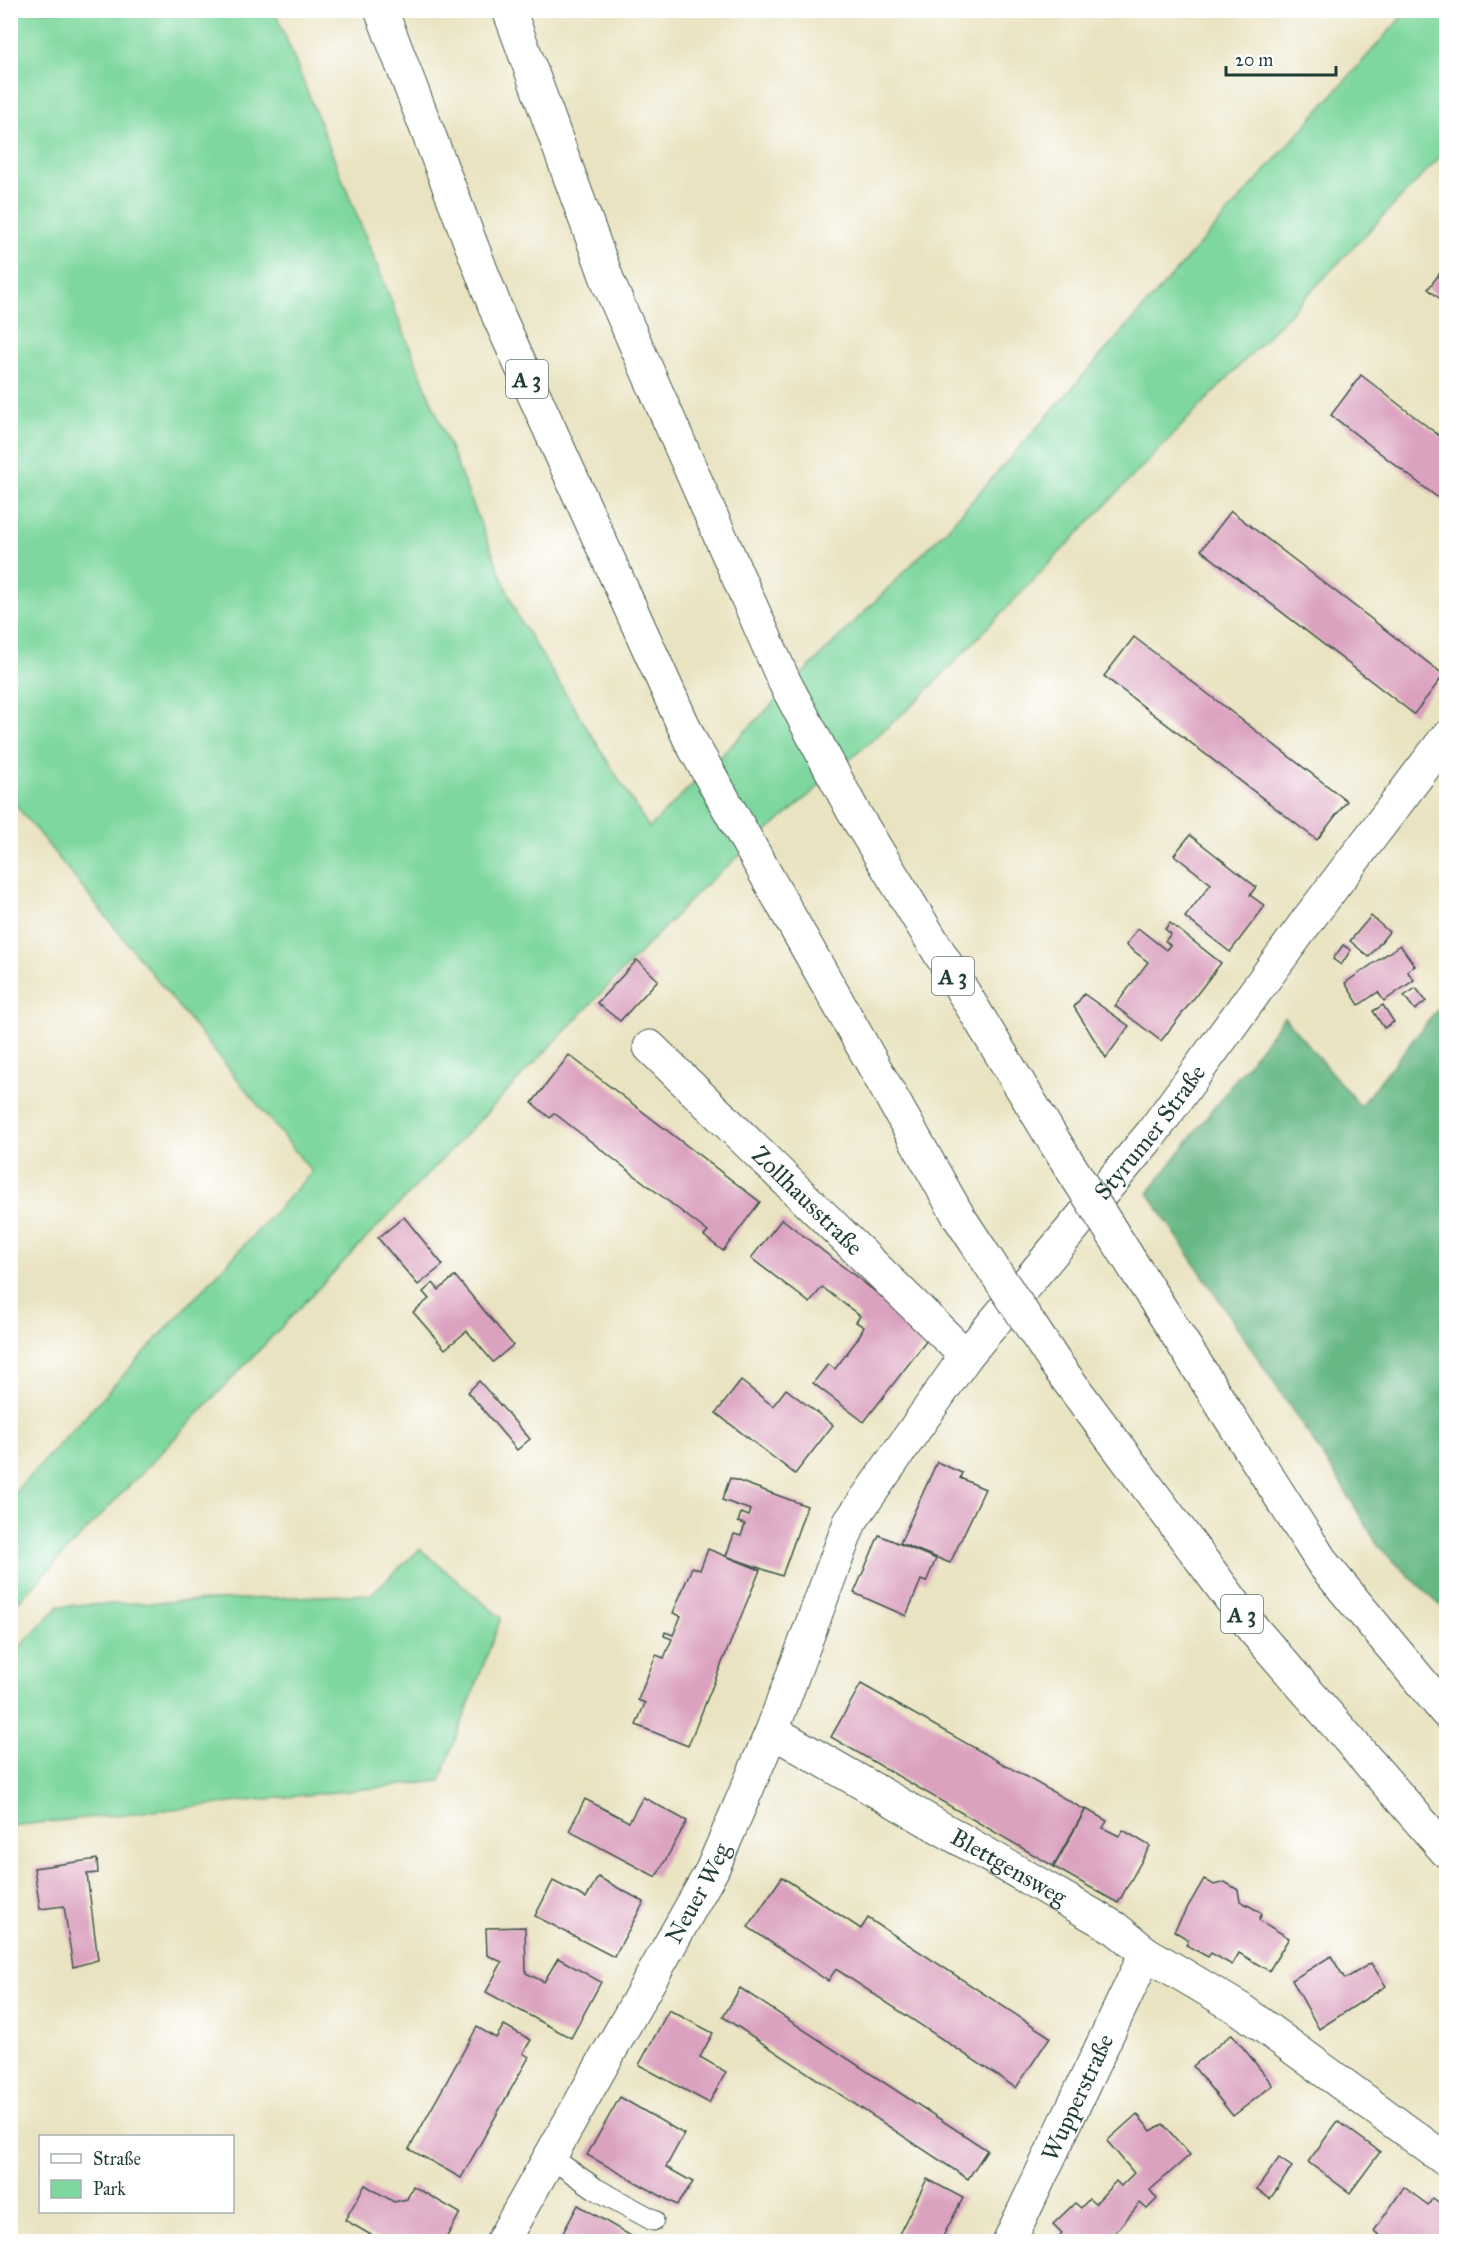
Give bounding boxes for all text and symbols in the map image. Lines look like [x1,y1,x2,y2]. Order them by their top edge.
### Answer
scale bar [1226,39,1336,77]
text: 20 m [1235,49,1273,71]
road number: A 3 [506,360,548,398]
road number: A 3 [932,957,974,995]
street label: Styrumer Straße [1088,1059,1212,1206]
street label: Zollhausstraße [745,1140,869,1262]
road number: A 3 [1221,1595,1263,1633]
street label: Blettgensweg [945,1822,1073,1912]
street label: Neuer Weg [659,1838,737,1949]
street label: Wupperstraße [1035,2029,1120,2166]
legend [39,2135,234,2213]
text: Straße [93,2148,141,2170]
text: Park [93,2178,126,2200]

